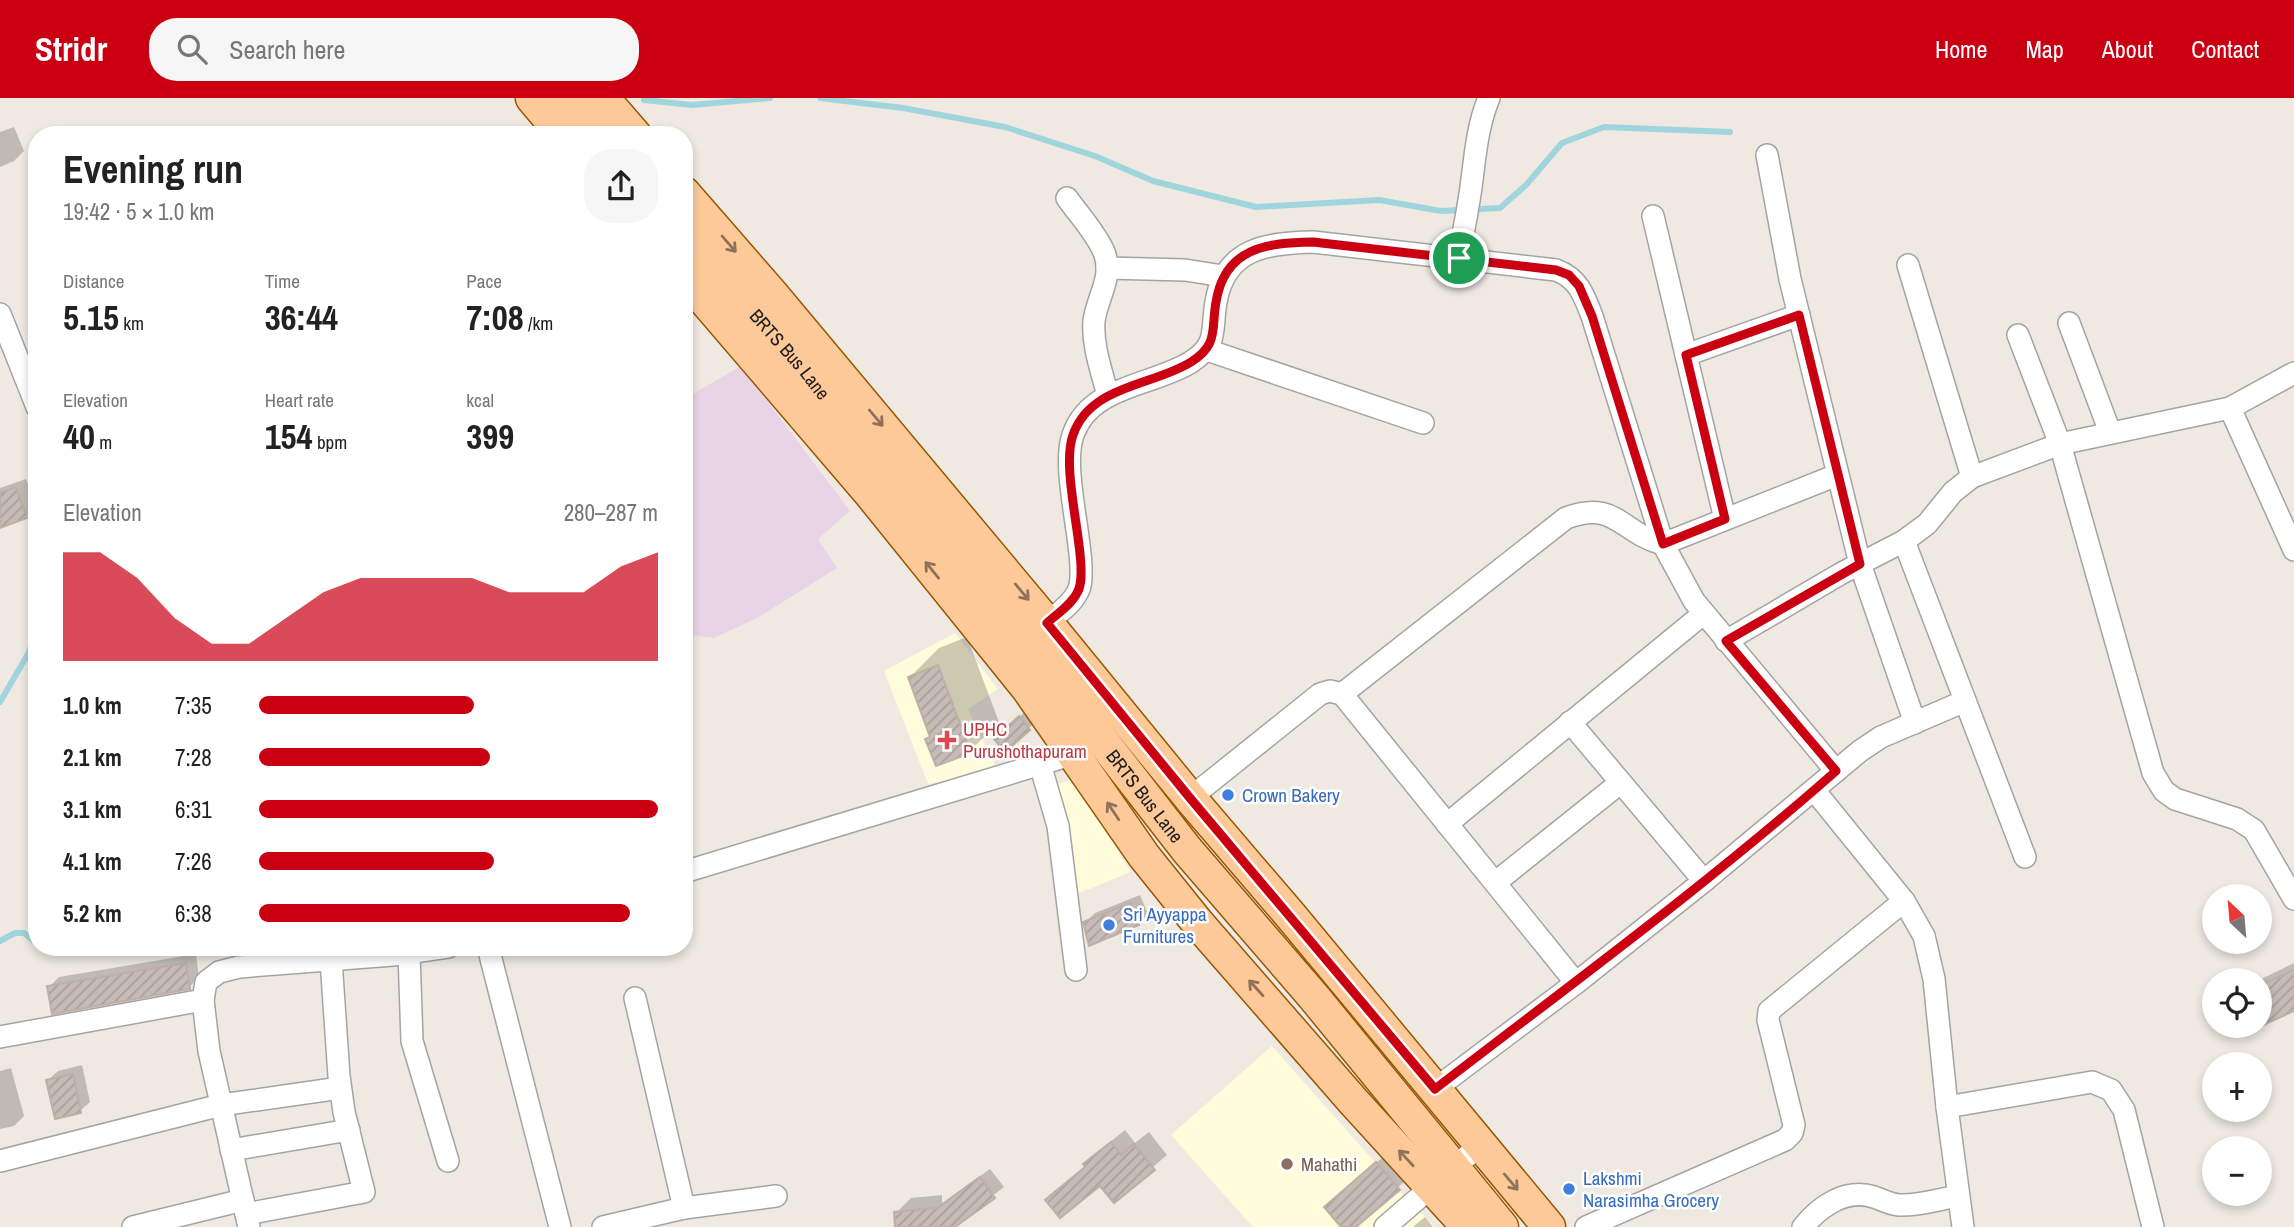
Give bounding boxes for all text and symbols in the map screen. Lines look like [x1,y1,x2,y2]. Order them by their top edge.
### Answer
search box [149,18,639,81]
text: Stridr [35,27,107,71]
icon: search [173,30,211,68]
text: Search here [229,32,345,67]
text: Home [1935,33,1987,65]
text: Map [2025,33,2064,65]
text: About [2102,33,2153,65]
text: Contact [2191,33,2259,65]
text: Evening run [63,144,243,195]
button: share [584,149,658,223]
text: 19:42 · 5 × 1.0 km [63,196,215,227]
pin [1429,228,1489,288]
one-way arrow [721,235,737,253]
icon: arrive [1440,239,1478,277]
text: Distance [63,268,124,294]
text: Time [265,268,300,294]
text: Pace [466,268,502,294]
text: 5.15 [63,294,119,341]
text: 36:44 [265,294,338,341]
text: 7:08 [466,294,524,341]
street label: BRTS Bus Lane [744,303,836,405]
text: km [119,310,144,336]
text: /km [524,310,553,336]
text: Elevation [63,387,128,413]
text: Heart rate [265,387,334,413]
text: kcal [466,387,494,413]
one-way arrow [868,408,884,426]
text: 40 [63,413,95,460]
text: 154 [265,413,313,460]
text: 399 [466,413,514,460]
text: m [95,429,112,455]
text: bpm [313,429,347,455]
text: Elevation [63,497,142,528]
text: 280–287 m [564,497,658,528]
one-way arrow [925,562,940,580]
one-way arrow [1014,583,1029,601]
text: 1.0 km [63,690,122,721]
text: 7:35 [175,690,212,721]
place label: UPHC Purushothapuram [963,716,1087,764]
marker: UPHC Purushothapuram [937,730,957,750]
text: 2.1 km [63,742,122,773]
text: 7:28 [175,742,212,773]
street label: BRTS Bus Lane [1101,744,1190,848]
place label: Crown Bakery [1242,782,1340,808]
marker: Crown Bakery [1220,787,1236,803]
text: 3.1 km [63,794,122,825]
text: 6:31 [175,794,212,825]
one-way arrow [1106,802,1120,821]
text: 4.1 km [63,846,122,877]
text: 7:26 [175,846,212,877]
north arrow [2202,884,2272,954]
map controls [2202,884,2272,1206]
text: 5.2 km [63,898,122,929]
text: 6:38 [175,898,212,929]
place label: Sri Ayyappa Furnitures [1123,901,1207,949]
marker: Sri Ayyappa Furnitures [1101,917,1117,933]
button: locate [2202,968,2272,1038]
one-way arrow [1248,979,1264,997]
button: + [2202,1052,2272,1122]
button: − [2202,1136,2272,1206]
one-way arrow [1398,1150,1415,1167]
place label: Mahathi [1301,1151,1357,1177]
marker: Mahathi [1279,1156,1295,1172]
place label: Lakshmi Narasimha Grocery [1583,1165,1719,1213]
one-way arrow [1503,1173,1519,1191]
marker: Lakshmi Narasimha Grocery [1561,1181,1577,1197]

